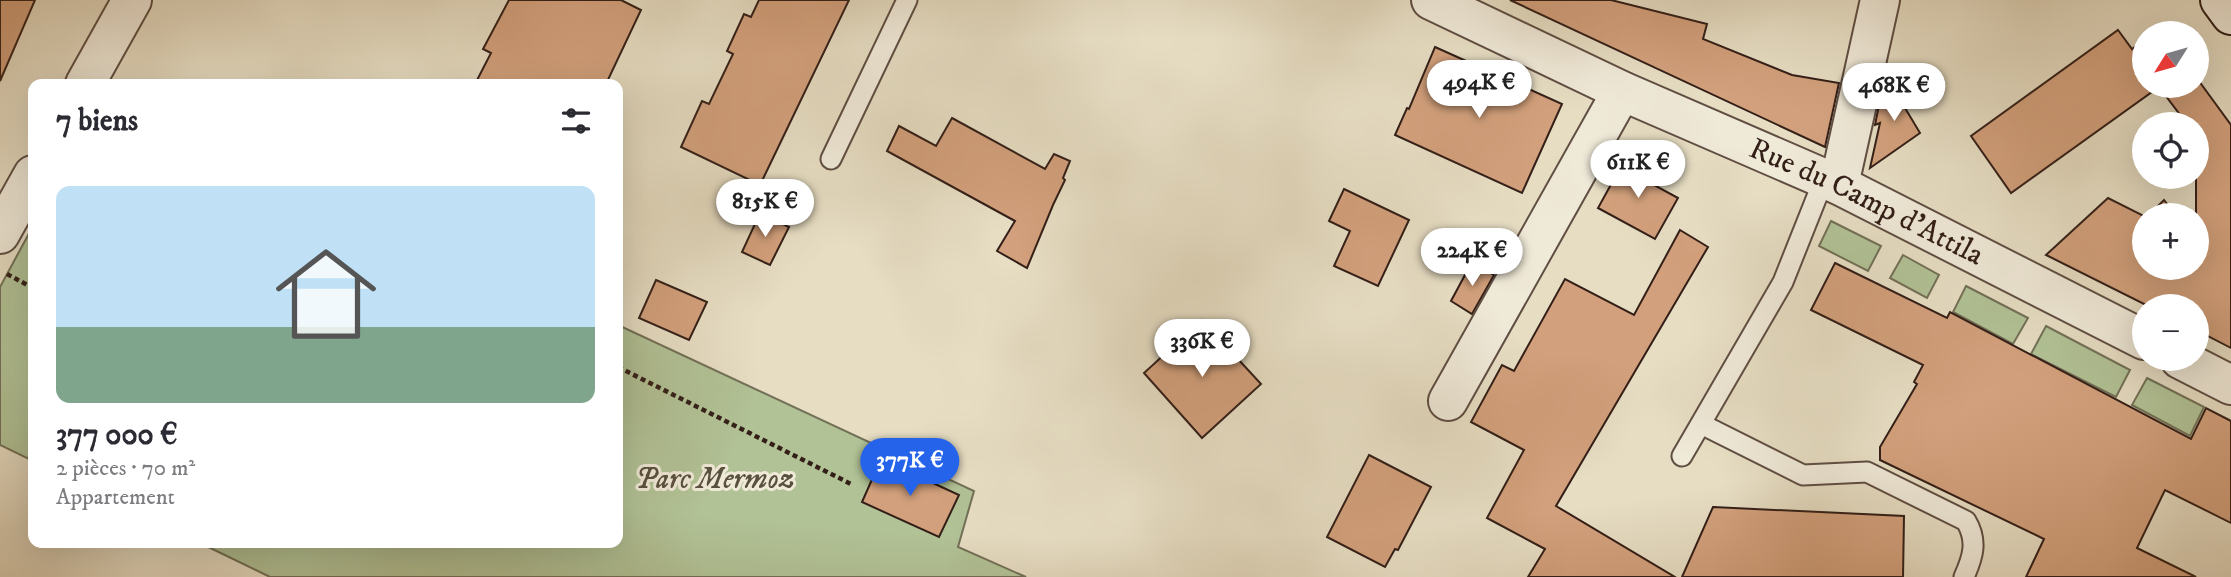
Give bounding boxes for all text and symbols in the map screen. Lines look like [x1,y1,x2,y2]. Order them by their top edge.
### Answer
north arrow [2132,21,2208,98]
map controls [2132,21,2209,371]
pin: 494K € [1422,60,1536,120]
pin: 468K € [1837,64,1951,123]
text: 494K € [1443,68,1515,97]
text: 468K € [1858,71,1930,100]
icon: filters [557,102,595,140]
text: 7 biens [56,103,138,140]
button: locate [2132,112,2209,189]
street label: Rue du Camp d'Attila [1744,130,1990,274]
pin: 611K € [1581,140,1695,200]
text: 611K € [1606,148,1670,177]
pin: 815K € [708,180,822,239]
text: 815K € [732,187,798,216]
button: + [2132,203,2209,280]
pin: 224K € [1415,229,1529,288]
icon: home [263,231,389,357]
text: 224K € [1437,236,1507,265]
button: − [2132,294,2209,371]
pin: 336K € [1145,320,1259,379]
text: 336K € [1170,327,1234,356]
text: 377 000 € [56,417,178,454]
pin: 377K € [853,438,967,498]
text: 377K € [876,446,944,475]
text: 2 pièces · 70 m² [56,454,195,483]
park label: Parc Mermoz [635,461,795,498]
text: Appartement [56,483,175,512]

